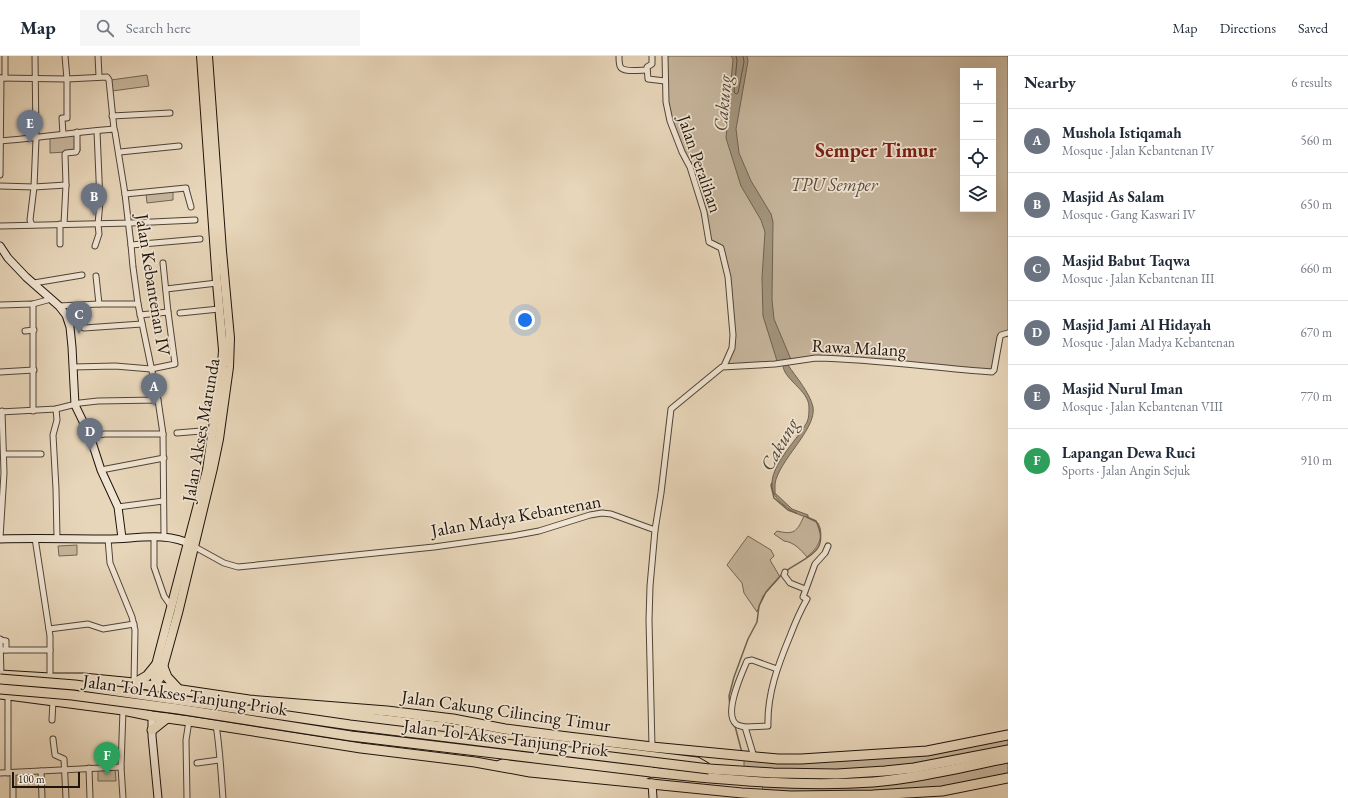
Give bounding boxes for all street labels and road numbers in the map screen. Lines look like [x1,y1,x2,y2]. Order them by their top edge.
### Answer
street label: Jalan Peralihan [672,110,728,216]
street label: Jalan Kebantenan IV [131,210,176,358]
street label: Rawa Malang [811,334,907,361]
street label: Jalan Akses Marunda [176,356,225,505]
street label: Jalan Madya Kebantenan [427,489,603,542]
street label: Jalan Tol Akses Tanjung Priok [79,668,289,720]
street label: Jalan Cakung Cilincing Timur [398,684,612,737]
street label: Jalan Tol Akses Tanjung Priok [400,713,611,762]

